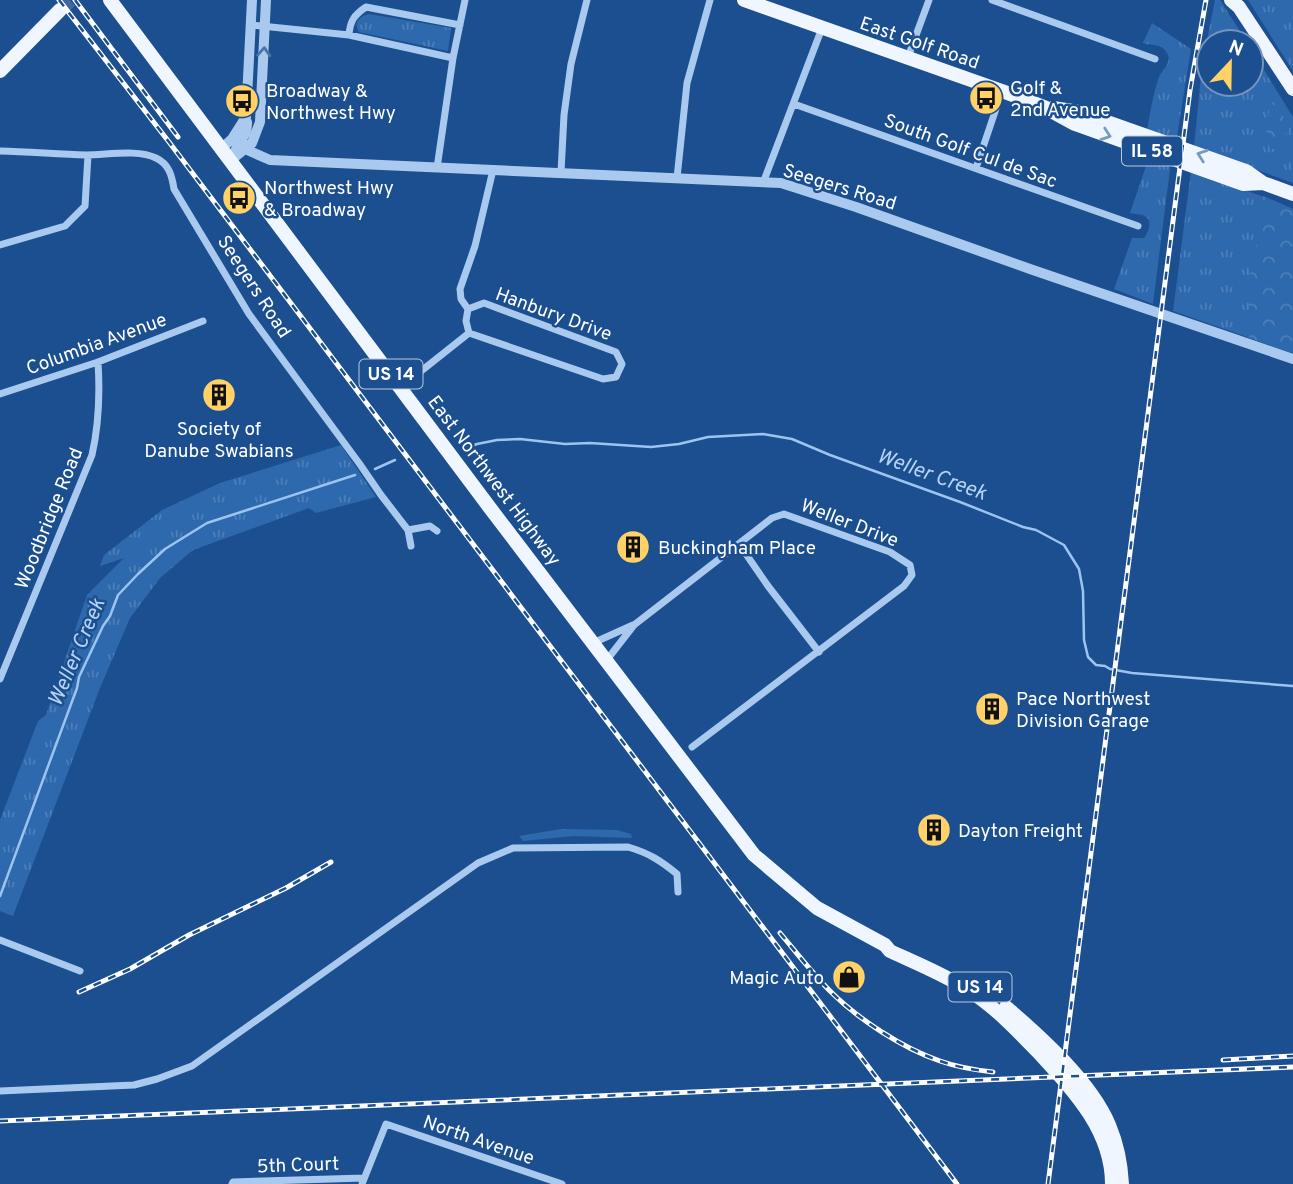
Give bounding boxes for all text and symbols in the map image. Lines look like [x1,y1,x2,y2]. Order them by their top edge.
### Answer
street label: East Golf Road [856,12,982,76]
north arrow [1195,28,1265,98]
text: N [1225,35,1246,63]
one-way arrow [256,46,271,57]
place label: Golf & 2nd Avenue [1010,77,1111,123]
bus stop icon: Golf & 2nd Avenue [967,79,1005,117]
place label: Broadway & Northwest Hwy [266,80,396,126]
bus stop icon: Broadway & Northwest Hwy [223,82,261,120]
street label: South Golf Cul de Sac [880,109,1060,194]
one-way arrow [1100,127,1112,141]
road number: IL 58 [1122,136,1182,166]
one-way arrow [1196,149,1208,163]
street label: Seegers Road [780,159,899,217]
place label: Northwest Hwy & Broadway [264,177,394,223]
bus stop icon: Northwest Hwy & Broadway [220,179,258,217]
street label: Seegers Road [211,231,295,343]
street label: Hanbury Drive [492,283,615,347]
street label: Columbia Avenue [23,308,170,381]
road number: US 14 [360,360,422,388]
building icon: Society of Danube Swabians [200,376,238,414]
street label: East Northwest Highway [421,391,565,571]
place label: Society of Danube Swabians [144,418,294,464]
water label: Weller Creek [873,443,990,508]
street label: Woodbridge Road [10,444,89,593]
street label: Weller Drive [797,494,902,554]
building icon: Buckingham Place [614,528,652,566]
place label: Buckingham Place [658,537,816,561]
water label: Weller Creek [43,594,112,711]
place label: Pace Northwest Division Garage [1016,688,1151,734]
building icon: Pace Northwest Division Garage [973,690,1011,728]
building icon: Dayton Freight [915,811,953,849]
place label: Dayton Freight [958,820,1083,844]
shop icon: Magic Auto [830,958,868,996]
place label: Magic Auto [729,967,824,991]
road number: US 14 [948,972,1012,1002]
street label: North Avenue [419,1111,537,1171]
street label: 5th Court [256,1153,340,1179]

